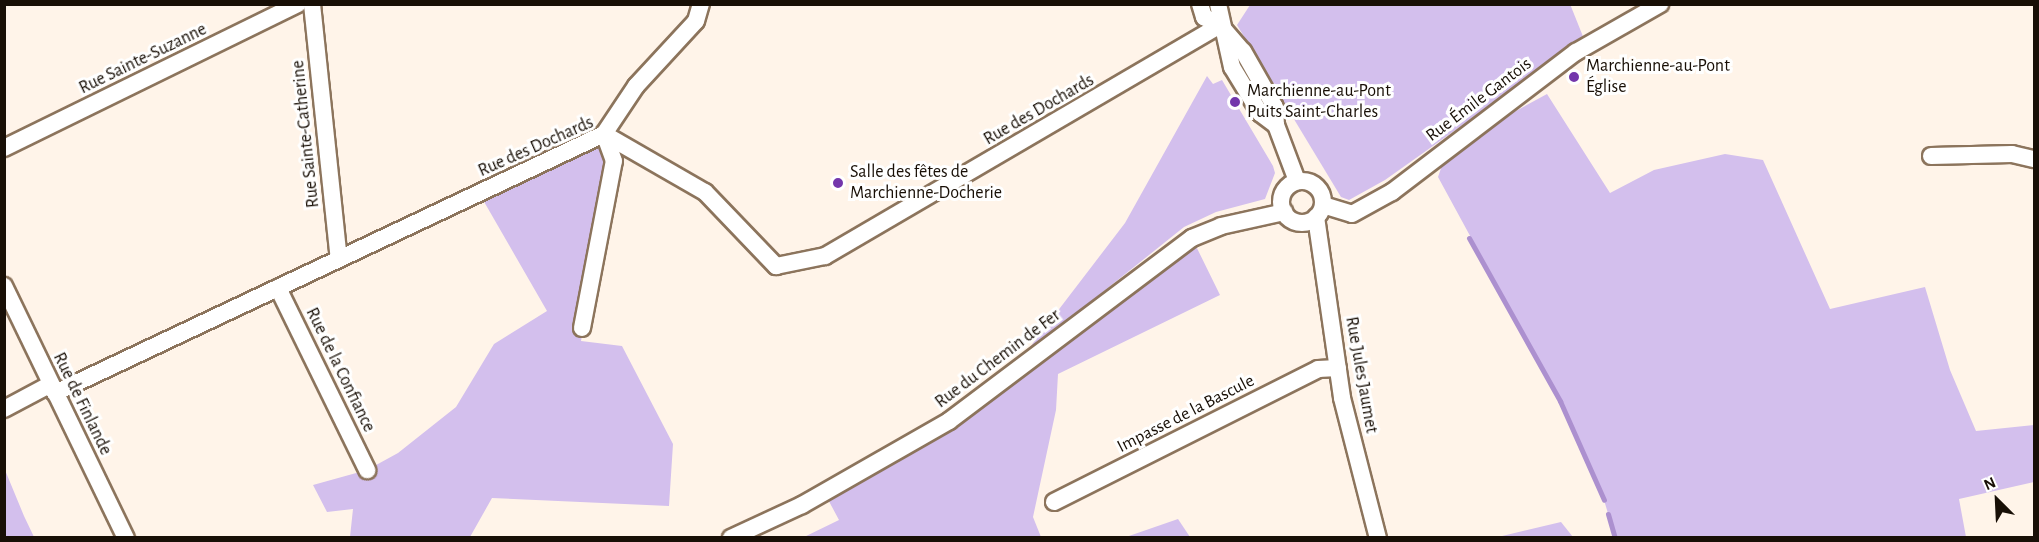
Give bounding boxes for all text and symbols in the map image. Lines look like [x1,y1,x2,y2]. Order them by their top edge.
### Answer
street label: Rue Sainte-Suzanne [76,19,210,99]
street label: Rue Émile Gantois [1422,53,1536,147]
place label: Marchienne-au-Pont Église [1586,56,1730,98]
street label: Rue Sainte-Catherine [288,59,324,209]
street label: Rue des Dochards [980,70,1098,150]
marker: Marchienne-au-Pont Église [1567,70,1581,84]
place label: Marchienne-au-Pont Puits Saint-Charles [1247,81,1391,124]
marker: Marchienne-au-Pont Puits Saint-Charles [1228,95,1242,109]
street label: Rue des Dochards [475,112,597,182]
place label: Salle des fêtes de Marchienne-Docherie [850,162,1002,204]
marker: Salle des fêtes de Marchienne-Docherie [831,176,845,190]
street label: Rue de la Confiance [301,304,379,436]
street label: Rue du Chemin de Fer [931,305,1065,413]
street label: Rue Jules Jaumet [1340,315,1382,435]
street label: Rue de Finlande [48,349,116,459]
street label: Impasse de la Bascule [1114,370,1258,458]
north arrow [1967,470,2027,530]
text: N [1981,474,1998,493]

